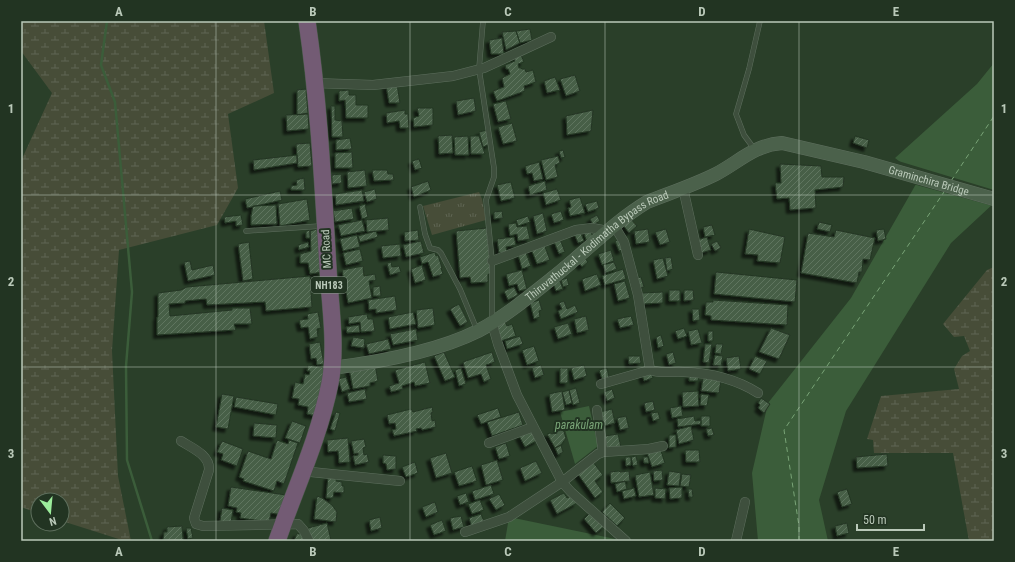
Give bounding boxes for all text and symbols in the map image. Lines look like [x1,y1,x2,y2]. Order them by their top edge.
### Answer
text: A [115,4,123,19]
text: B [309,4,317,19]
text: C [504,4,512,19]
text: D [698,4,706,19]
text: E [893,4,900,19]
text: 1 [8,101,14,116]
text: 1 [1001,101,1007,116]
street label: Graminchira Bridge [887,163,970,199]
street label: Thiruvathuckal - Kodimatha Bypass Road [523,188,670,304]
street label: MC Road [319,229,334,269]
text: 2 [8,274,15,289]
text: 2 [1001,274,1008,289]
road number: NH183 [311,277,347,293]
water label: parakulam [554,418,603,432]
text: 3 [8,446,14,461]
text: 3 [1001,446,1007,461]
north arrow [30,492,70,532]
scale bar [857,506,924,532]
text: 50 m [863,513,887,527]
text: N [47,514,58,528]
text: A [115,544,123,559]
text: B [309,544,317,559]
text: C [504,544,512,559]
text: D [698,544,706,559]
text: E [893,544,900,559]

